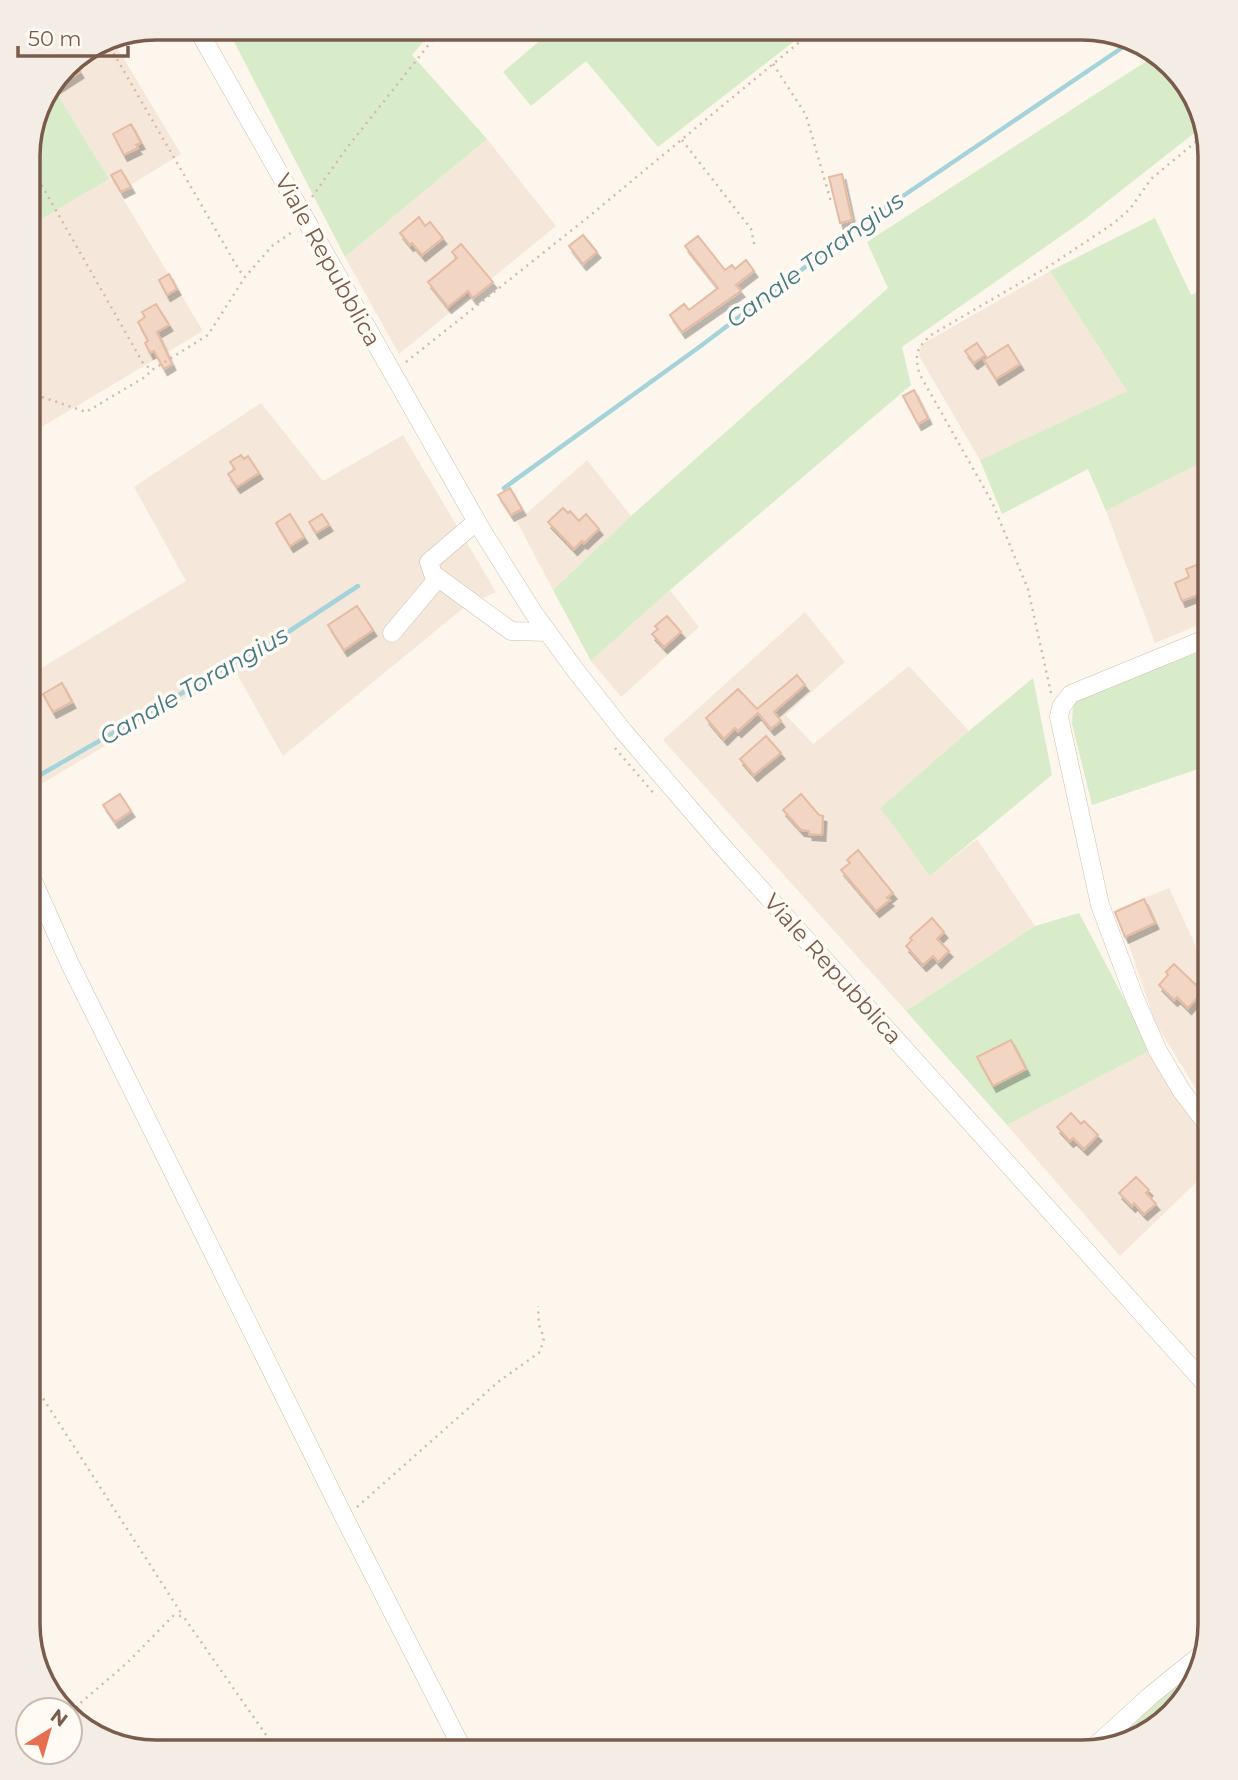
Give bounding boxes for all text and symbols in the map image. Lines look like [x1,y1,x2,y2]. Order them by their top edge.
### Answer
scale bar [18,14,128,58]
text: 50 m [28,26,82,51]
street label: Viale Repubblica [269,169,387,351]
water label: Canale Torangius [720,185,910,334]
water label: Canale Torangius [94,620,293,751]
street label: Viale Repubblica [758,888,908,1050]
north arrow [14,1696,84,1766]
text: N [46,1704,72,1732]

